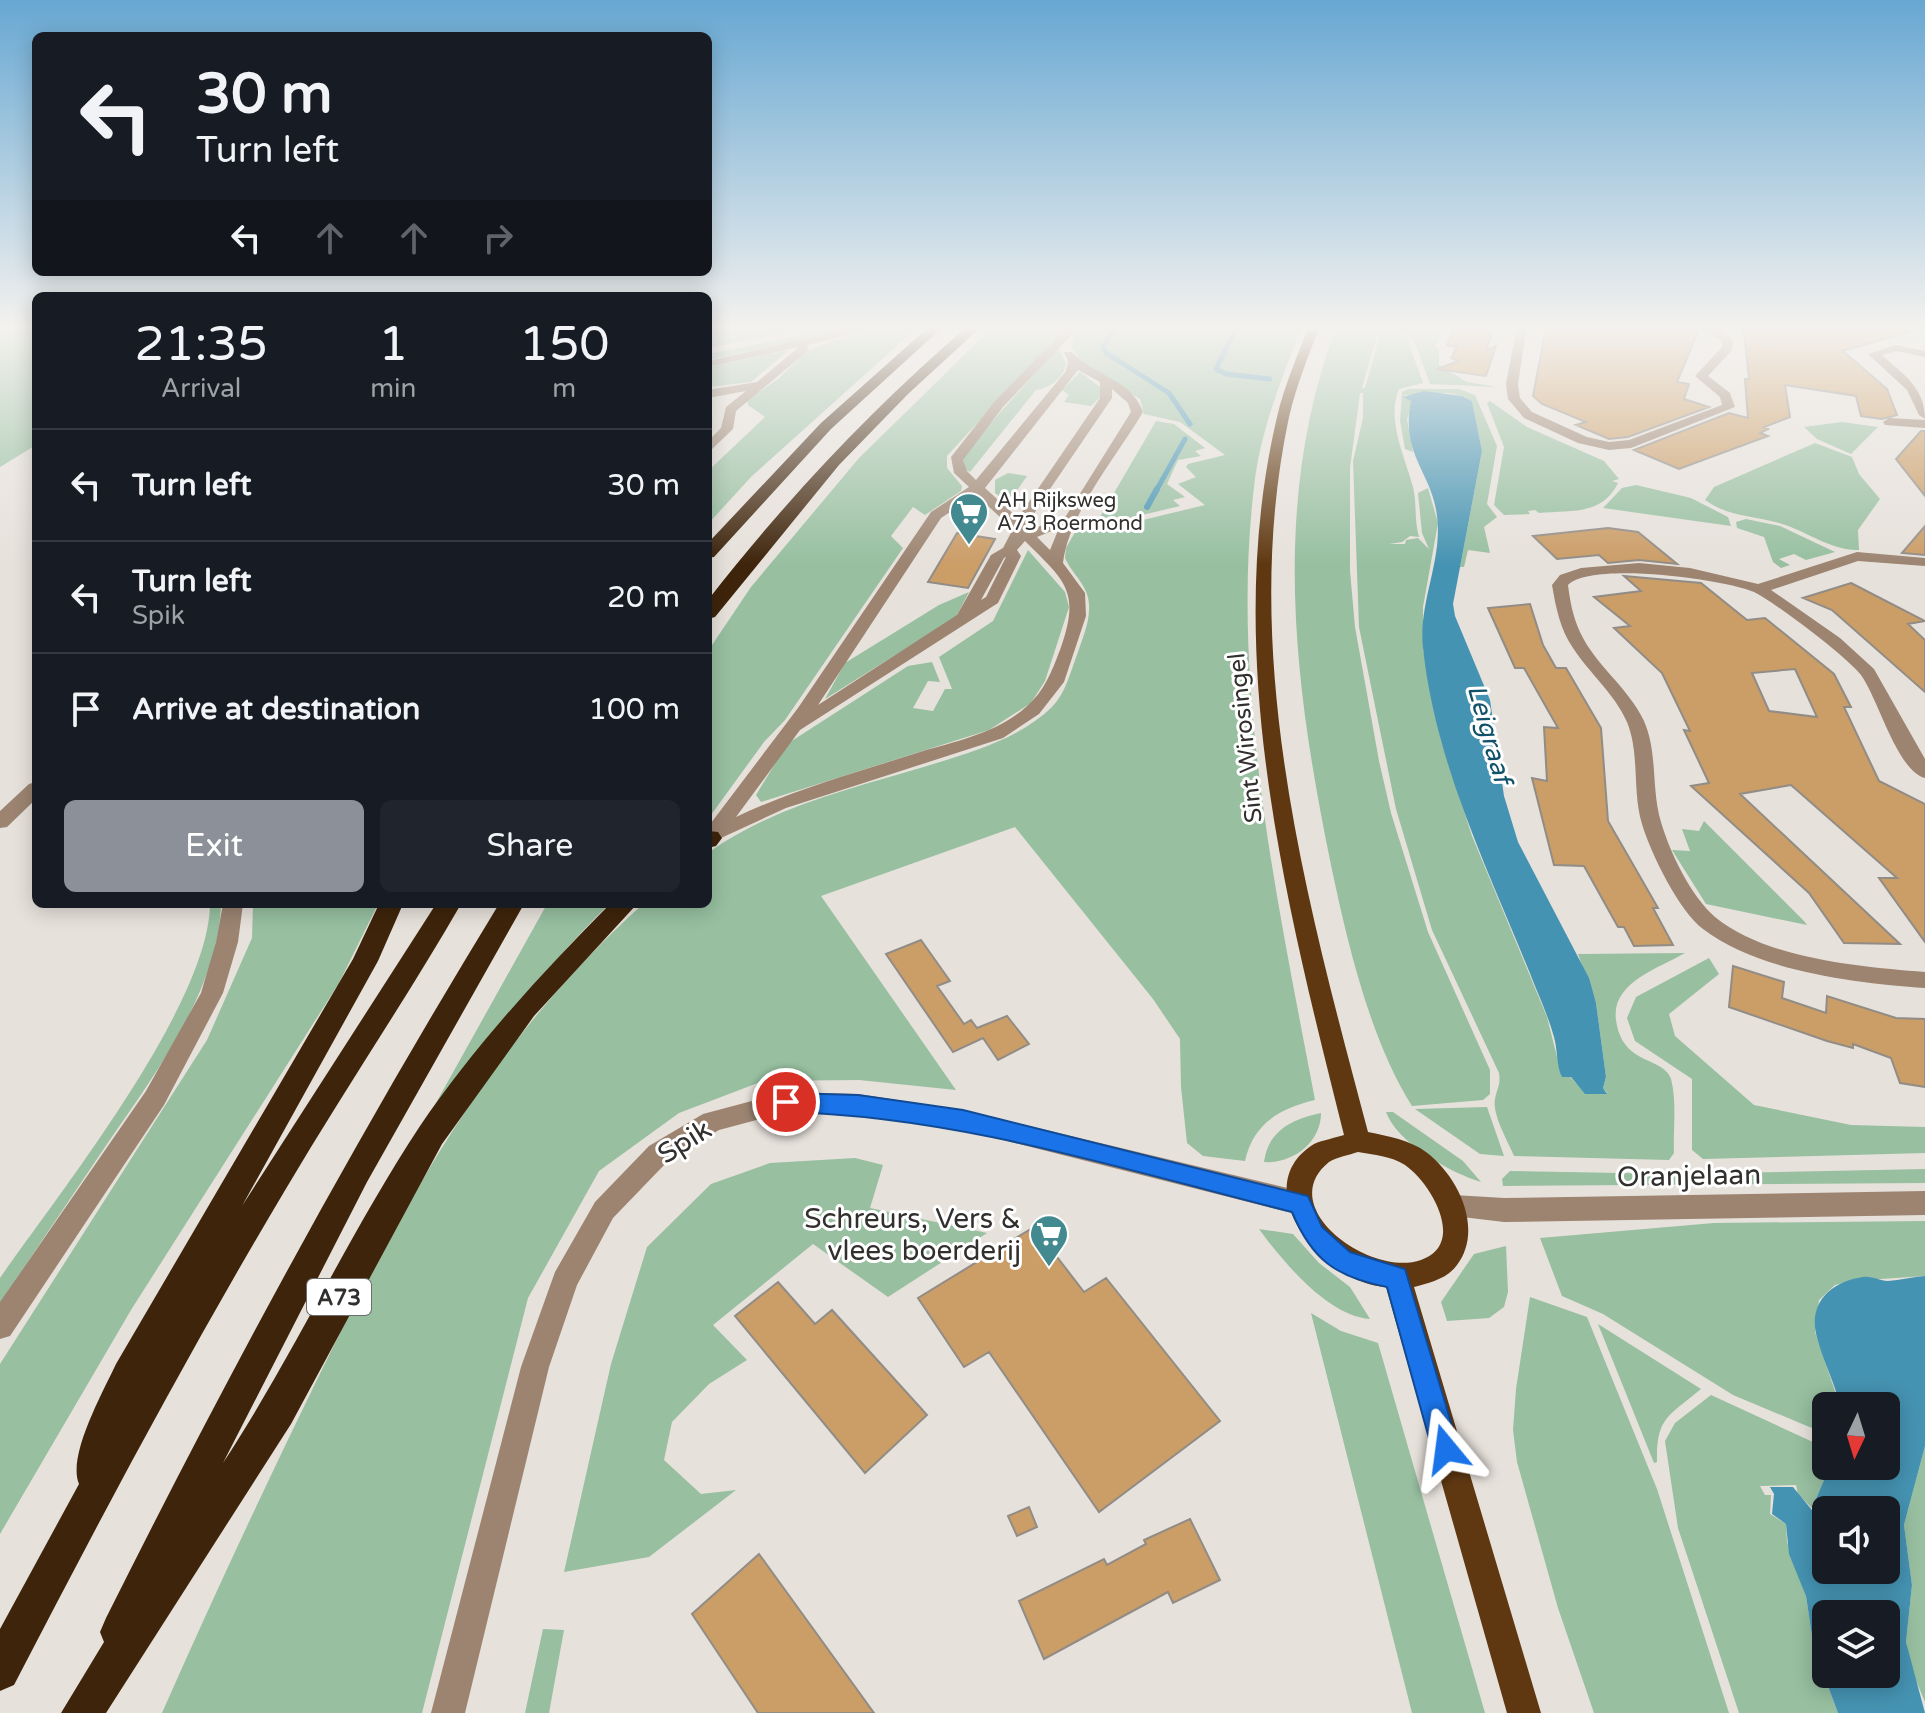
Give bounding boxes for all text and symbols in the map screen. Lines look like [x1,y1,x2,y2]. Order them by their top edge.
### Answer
text: 30 m [196,61,332,128]
icon: left [64,64,168,168]
text: Turn left [196,129,339,172]
icon: left [224,216,268,260]
icon: ahead [308,216,352,260]
icon: ahead [392,216,436,260]
icon: right [476,216,520,260]
text: 21:35 [135,316,268,374]
text: 1 [378,316,408,374]
text: 150 [519,316,609,374]
text: Arrival [161,373,241,404]
text: min [370,373,416,404]
text: m [552,373,576,404]
icon: left [64,463,108,507]
text: Turn left [132,467,251,504]
text: 30 m [607,467,680,504]
place label: AH Rijksweg A73 Roermond [997,489,1143,536]
supermarket icon: AH Rijksweg A73 Roermond [948,491,990,546]
text: Turn left [132,563,251,600]
icon: left [64,575,108,619]
text: 20 m [607,579,680,616]
text: Spik [132,600,185,631]
street label: Sint Wirosingel [1222,652,1269,824]
water label: Leigraaf [1461,681,1520,792]
icon: arrive [64,687,108,731]
text: Arrive at destination [132,691,420,728]
text: 100 m [588,691,680,728]
button: Exit [64,800,364,892]
button: Share [380,800,680,892]
pin [752,1068,820,1136]
icon: arrive [764,1080,808,1124]
street label: Spik [651,1112,718,1171]
street label: Oranjelaan [1617,1158,1762,1194]
place label: Schreurs, Vers & vlees boerderij [804,1202,1021,1268]
supermarket icon: Schreurs, Vers & vlees boerderij [1028,1213,1070,1268]
road number: A73 [307,1279,371,1315]
north arrow [1812,1392,1900,1480]
map controls [1812,1392,1900,1688]
position arrow [1404,1407,1488,1491]
button: sound [1812,1496,1900,1584]
button: layers [1812,1600,1900,1688]

